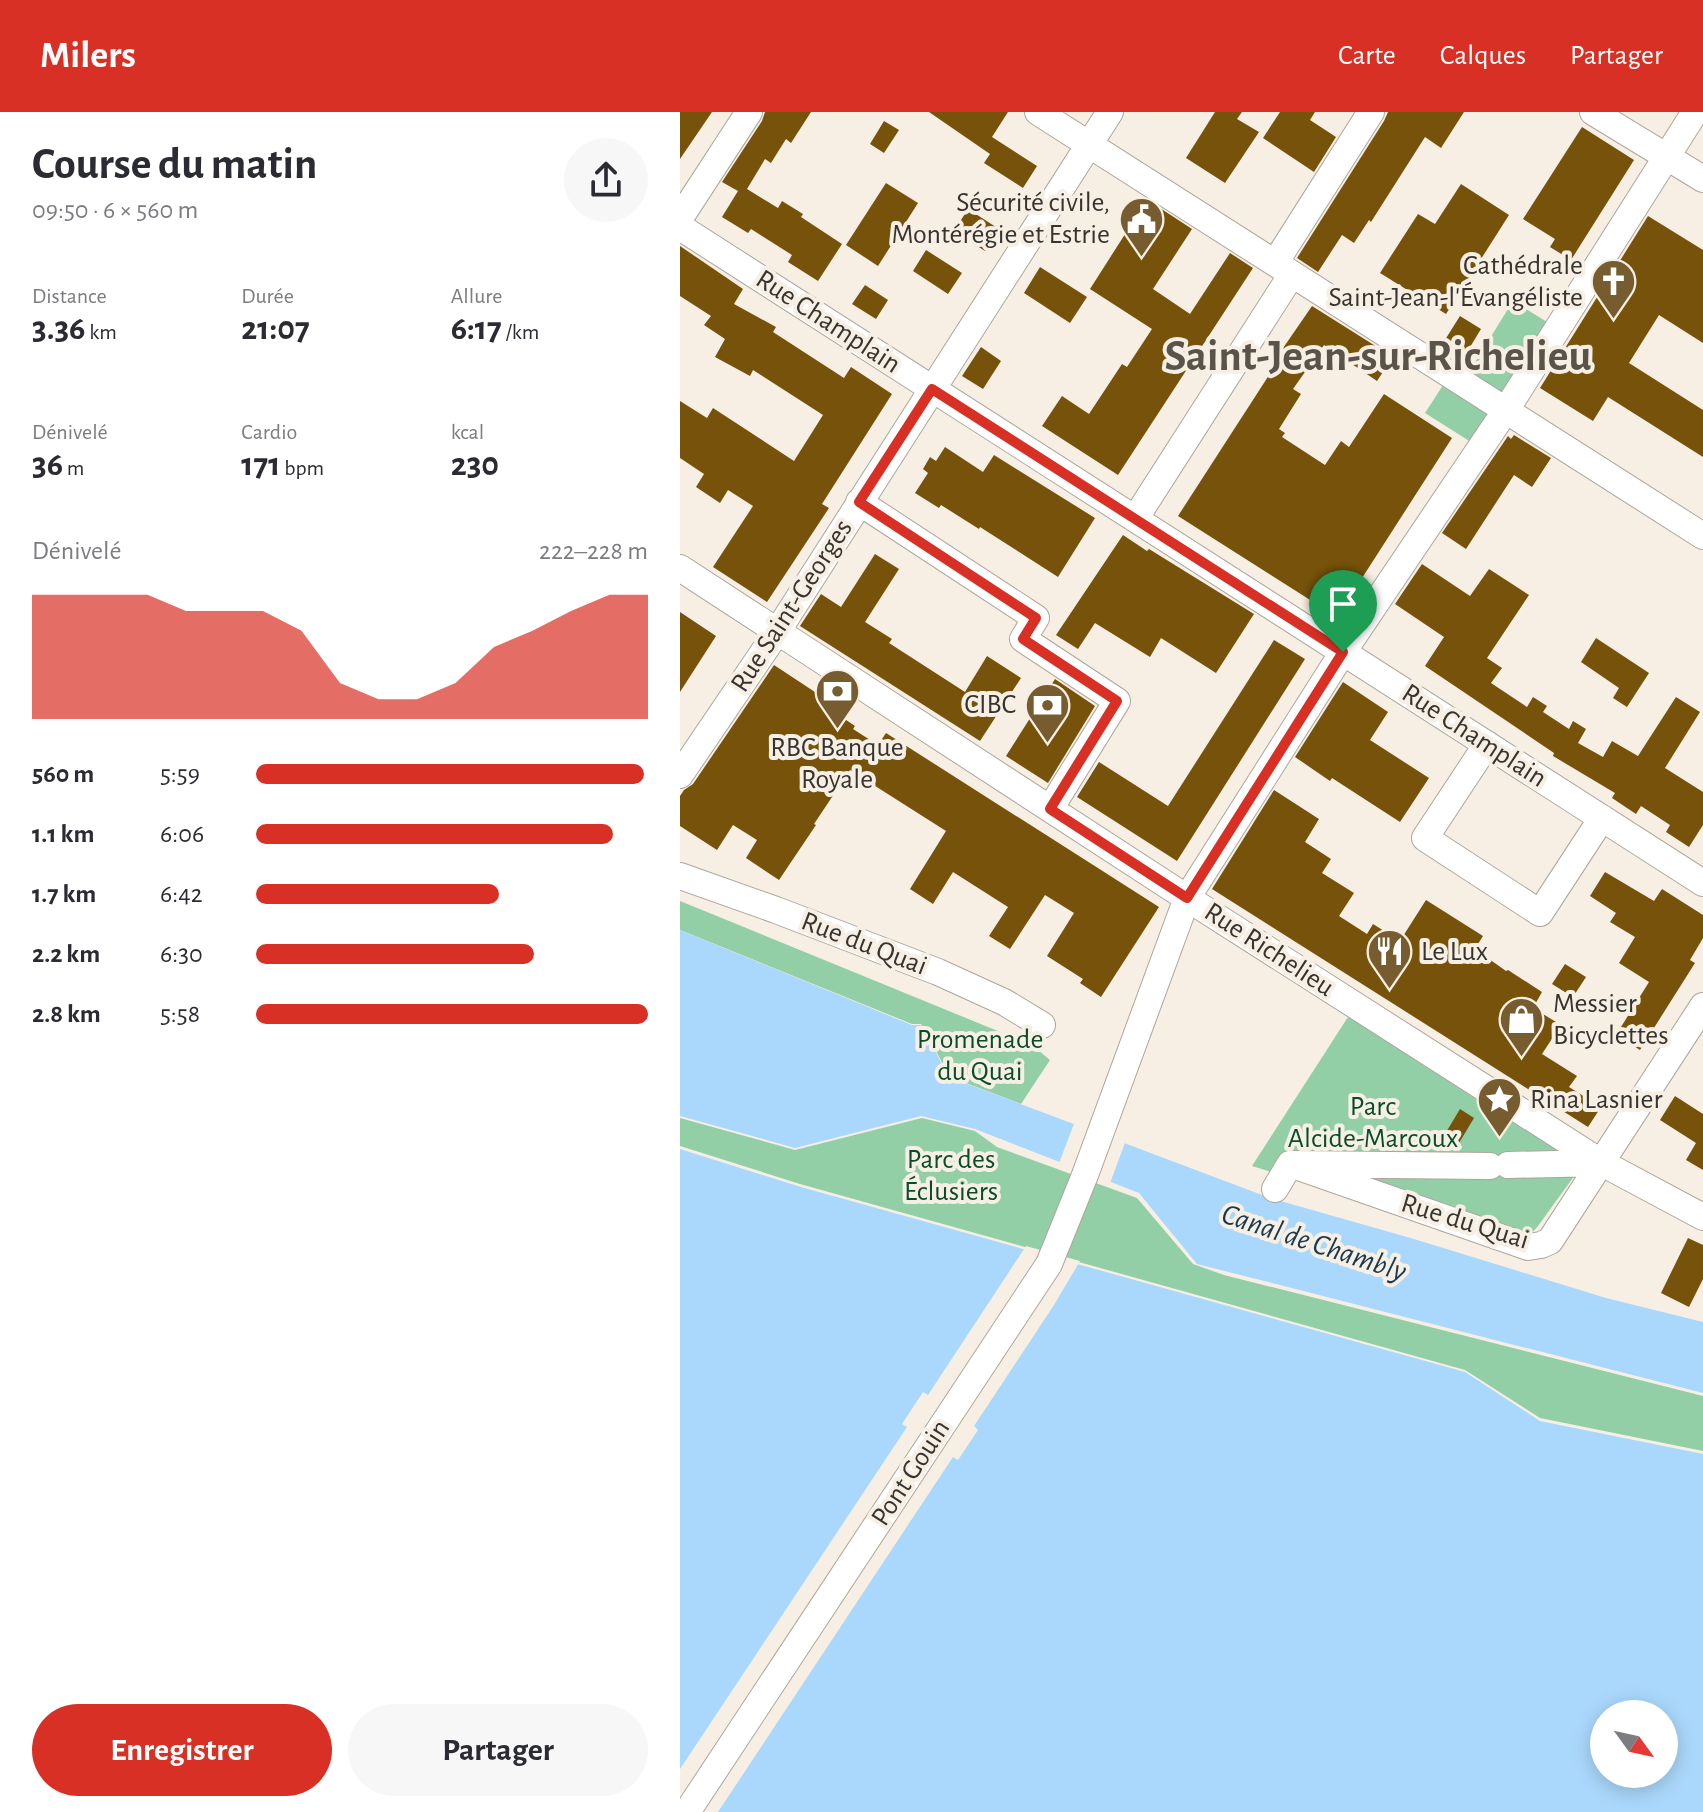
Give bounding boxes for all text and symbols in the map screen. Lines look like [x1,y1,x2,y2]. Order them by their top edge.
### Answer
text: Milers [40,37,136,75]
text: Carte [1338,42,1396,70]
text: Calques [1440,42,1526,70]
text: Partager [1570,42,1663,70]
button: share [564,138,648,222]
text: Course du matin [32,143,317,187]
place label: Sécurité civile, Montérégie et Estrie [892,189,1110,249]
public building icon: Sécurité civile, Montérégie et Estrie [1117,195,1165,258]
text: 09:50 · 6 × 560 m [32,197,198,223]
place label: Cathédrale Saint-Jean-l'Évangéliste [1328,252,1583,312]
church icon: Cathédrale Saint-Jean-l'Évangéliste [1590,258,1638,321]
street label: Rue Champlain [751,265,905,379]
text: Distance [32,285,107,307]
text: Durée [241,285,294,307]
text: Allure [451,285,502,307]
text: 3.36 [32,312,86,346]
text: 21:07 [241,312,310,346]
text: 6:17 [451,312,502,346]
text: km [86,321,117,343]
text: /km [502,321,539,343]
district label: Saint-Jean-sur-Richelieu [1165,335,1591,379]
text: Dénivelé [32,421,108,443]
text: Cardio [241,421,297,443]
text: kcal [451,421,484,443]
text: 36 [32,448,63,482]
text: 171 [241,448,281,482]
text: 230 [451,448,499,482]
text: m [63,457,84,479]
text: bpm [281,457,324,479]
street label: Rue Saint-Georges [726,515,858,697]
text: Dénivelé [32,538,122,564]
text: 222–228 m [539,538,648,564]
pin [1309,570,1377,652]
icon: arrive [1321,582,1365,626]
bank icon: RBC Banque Royale [813,667,861,730]
street label: Rue Champlain [1397,679,1551,793]
bank icon: CIBC [1023,681,1071,744]
place label: CIBC [964,691,1016,719]
place label: RBC Banque Royale [770,734,904,794]
text: 560 m [32,761,94,787]
text: 5:59 [160,761,200,787]
text: 1.1 km [32,821,94,847]
text: 6:06 [160,821,204,847]
text: 1.7 km [32,881,96,907]
text: 6:42 [160,881,203,907]
street label: Rue Richelieu [1199,898,1339,1002]
street label: Rue du Quai [797,907,931,981]
restaurant icon: Le Lux [1366,928,1414,991]
place label: Le Lux [1421,938,1488,966]
text: 2.2 km [32,941,100,967]
text: 6:30 [160,941,203,967]
place label: Messier Bicyclettes [1553,990,1669,1050]
shop icon: Messier Bicyclettes [1498,996,1546,1059]
text: 2.8 km [32,1001,101,1027]
text: 5:58 [160,1001,200,1027]
park label: Promenade du Quai [917,1026,1043,1086]
place icon: Rina Lasnier [1475,1076,1523,1139]
place label: Rina Lasnier [1530,1086,1662,1114]
park label: Parc Alcide-Marcoux [1288,1093,1458,1153]
park label: Parc des Éclusiers [904,1146,998,1206]
street label: Rue du Quai [1398,1189,1532,1255]
water label: Canal de Chambly [1218,1199,1411,1287]
street label: Pont Gouin [866,1415,956,1531]
north arrow [1590,1700,1678,1788]
map controls [1590,1700,1678,1788]
button: Enregistrer [32,1704,332,1796]
button: Partager [348,1704,648,1796]

